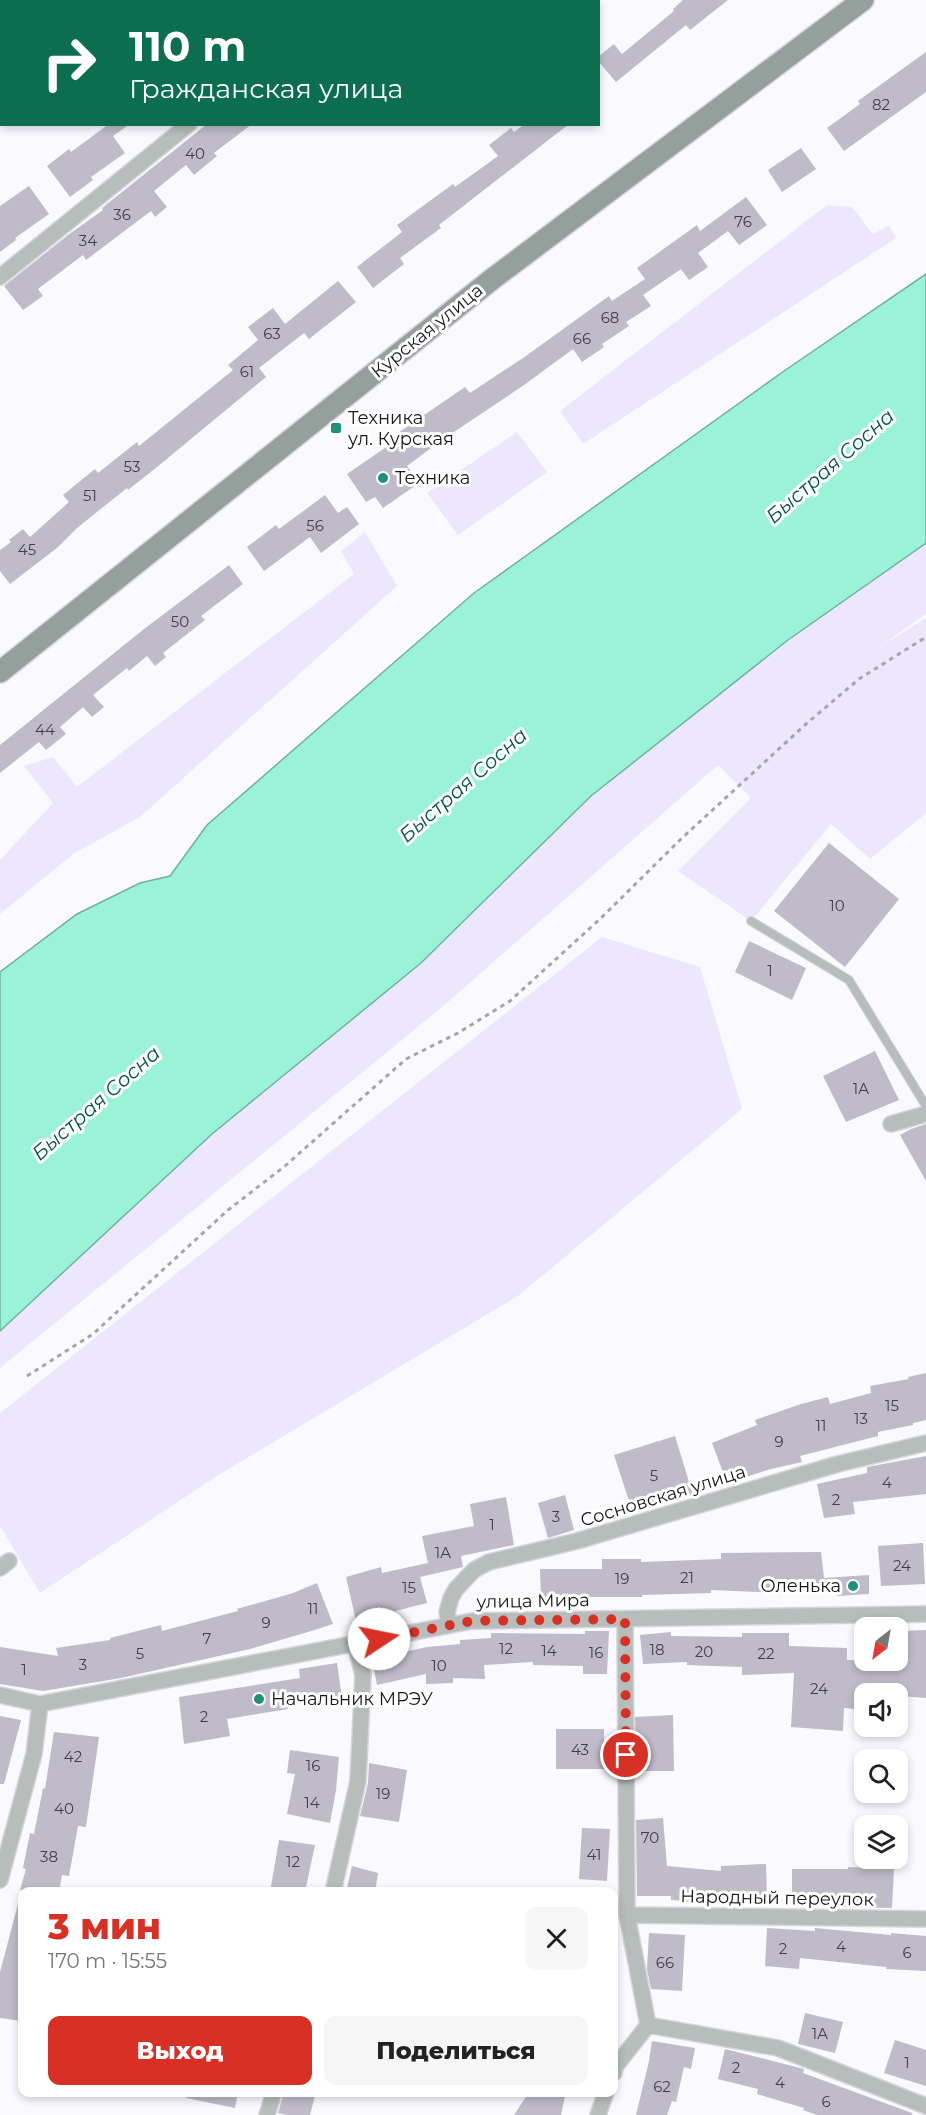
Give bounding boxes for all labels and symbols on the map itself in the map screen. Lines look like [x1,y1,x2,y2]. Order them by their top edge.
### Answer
house number: 82 [872,95,890,114]
house number: 40 [185,144,205,163]
house number: 36 [113,205,131,224]
house number: 76 [734,212,752,231]
house number: 34 [79,231,97,250]
street label: Курская улица [367,279,487,383]
house number: 68 [601,308,619,327]
house number: 63 [263,324,281,343]
house number: 66 [573,329,591,348]
house number: 61 [240,362,254,381]
water label: Быстрая Сосна [761,404,899,528]
place label: Техника ул. Курская [347,407,454,450]
marker: Техника ул. Курская [329,421,343,435]
house number: 53 [124,457,140,476]
place label: Техника [395,467,470,489]
marker: Техника [376,471,390,485]
house number: 51 [83,486,97,505]
house number: 56 [306,516,324,535]
house number: 45 [18,540,36,559]
house number: 50 [171,612,189,631]
house number: 44 [35,720,55,739]
water label: Быстрая Сосна [394,723,532,847]
house number: 10 [829,896,845,915]
house number: 1 [767,961,773,980]
water label: Быстрая Сосна [27,1041,165,1165]
house number: 1А [853,1079,869,1098]
house number: 15 [885,1396,899,1415]
house number: 13 [854,1409,868,1428]
house number: 11 [816,1416,826,1435]
house number: 9 [774,1432,784,1451]
street label: Сосновская улица [578,1460,748,1532]
house number: 5 [650,1466,658,1485]
house number: 4 [882,1473,892,1492]
house number: 2 [832,1490,840,1509]
house number: 3 [552,1507,560,1526]
house number: 1 [489,1515,495,1534]
house number: 1А [435,1543,451,1562]
house number: 24 [893,1556,911,1575]
house number: 21 [680,1568,694,1587]
house number: 19 [615,1569,629,1588]
place label: Оленька [760,1575,841,1597]
house number: 15 [402,1578,416,1597]
marker: Оленька [846,1579,860,1593]
street label: улица Мира [475,1589,590,1613]
house number: 11 [308,1599,318,1618]
position arrow [347,1607,411,1671]
house number: 9 [261,1613,271,1632]
north arrow [854,1617,908,1671]
house number: 7 [203,1629,212,1648]
house number: 12 [499,1639,513,1658]
house number: 18 [650,1640,665,1659]
house number: 14 [541,1641,557,1660]
house number: 20 [695,1642,713,1661]
house number: 16 [589,1643,603,1662]
house number: 5 [136,1644,144,1663]
house number: 22 [757,1644,775,1663]
house number: 3 [79,1655,87,1674]
house number: 10 [431,1656,447,1675]
house number: 1 [21,1660,27,1679]
house number: 24 [810,1679,828,1698]
place label: Начальник МРЭУ [271,1688,434,1710]
marker: Начальник МРЭУ [252,1692,266,1706]
house number: 2 [200,1707,208,1726]
pin [600,1729,651,1780]
house number: 43 [571,1740,589,1759]
house number: 42 [64,1747,82,1766]
house number: 16 [306,1756,320,1775]
house number: 19 [376,1784,390,1803]
house number: 14 [304,1793,320,1812]
house number: 40 [54,1799,74,1818]
house number: 70 [641,1828,659,1847]
house number: 41 [587,1845,601,1864]
house number: 38 [40,1847,58,1866]
house number: 12 [286,1852,300,1871]
street label: Народный переулок [680,1885,875,1911]
house number: 4 [836,1937,846,1956]
house number: 2 [779,1939,787,1958]
house number: 6 [902,1943,912,1962]
house number: 66 [656,1953,674,1972]
house number: 1А [812,2024,828,2043]
house number: 1 [904,2053,910,2072]
house number: 2 [732,2058,740,2077]
house number: 4 [775,2073,785,2092]
house number: 62 [653,2077,671,2096]
house number: 6 [821,2092,831,2111]

